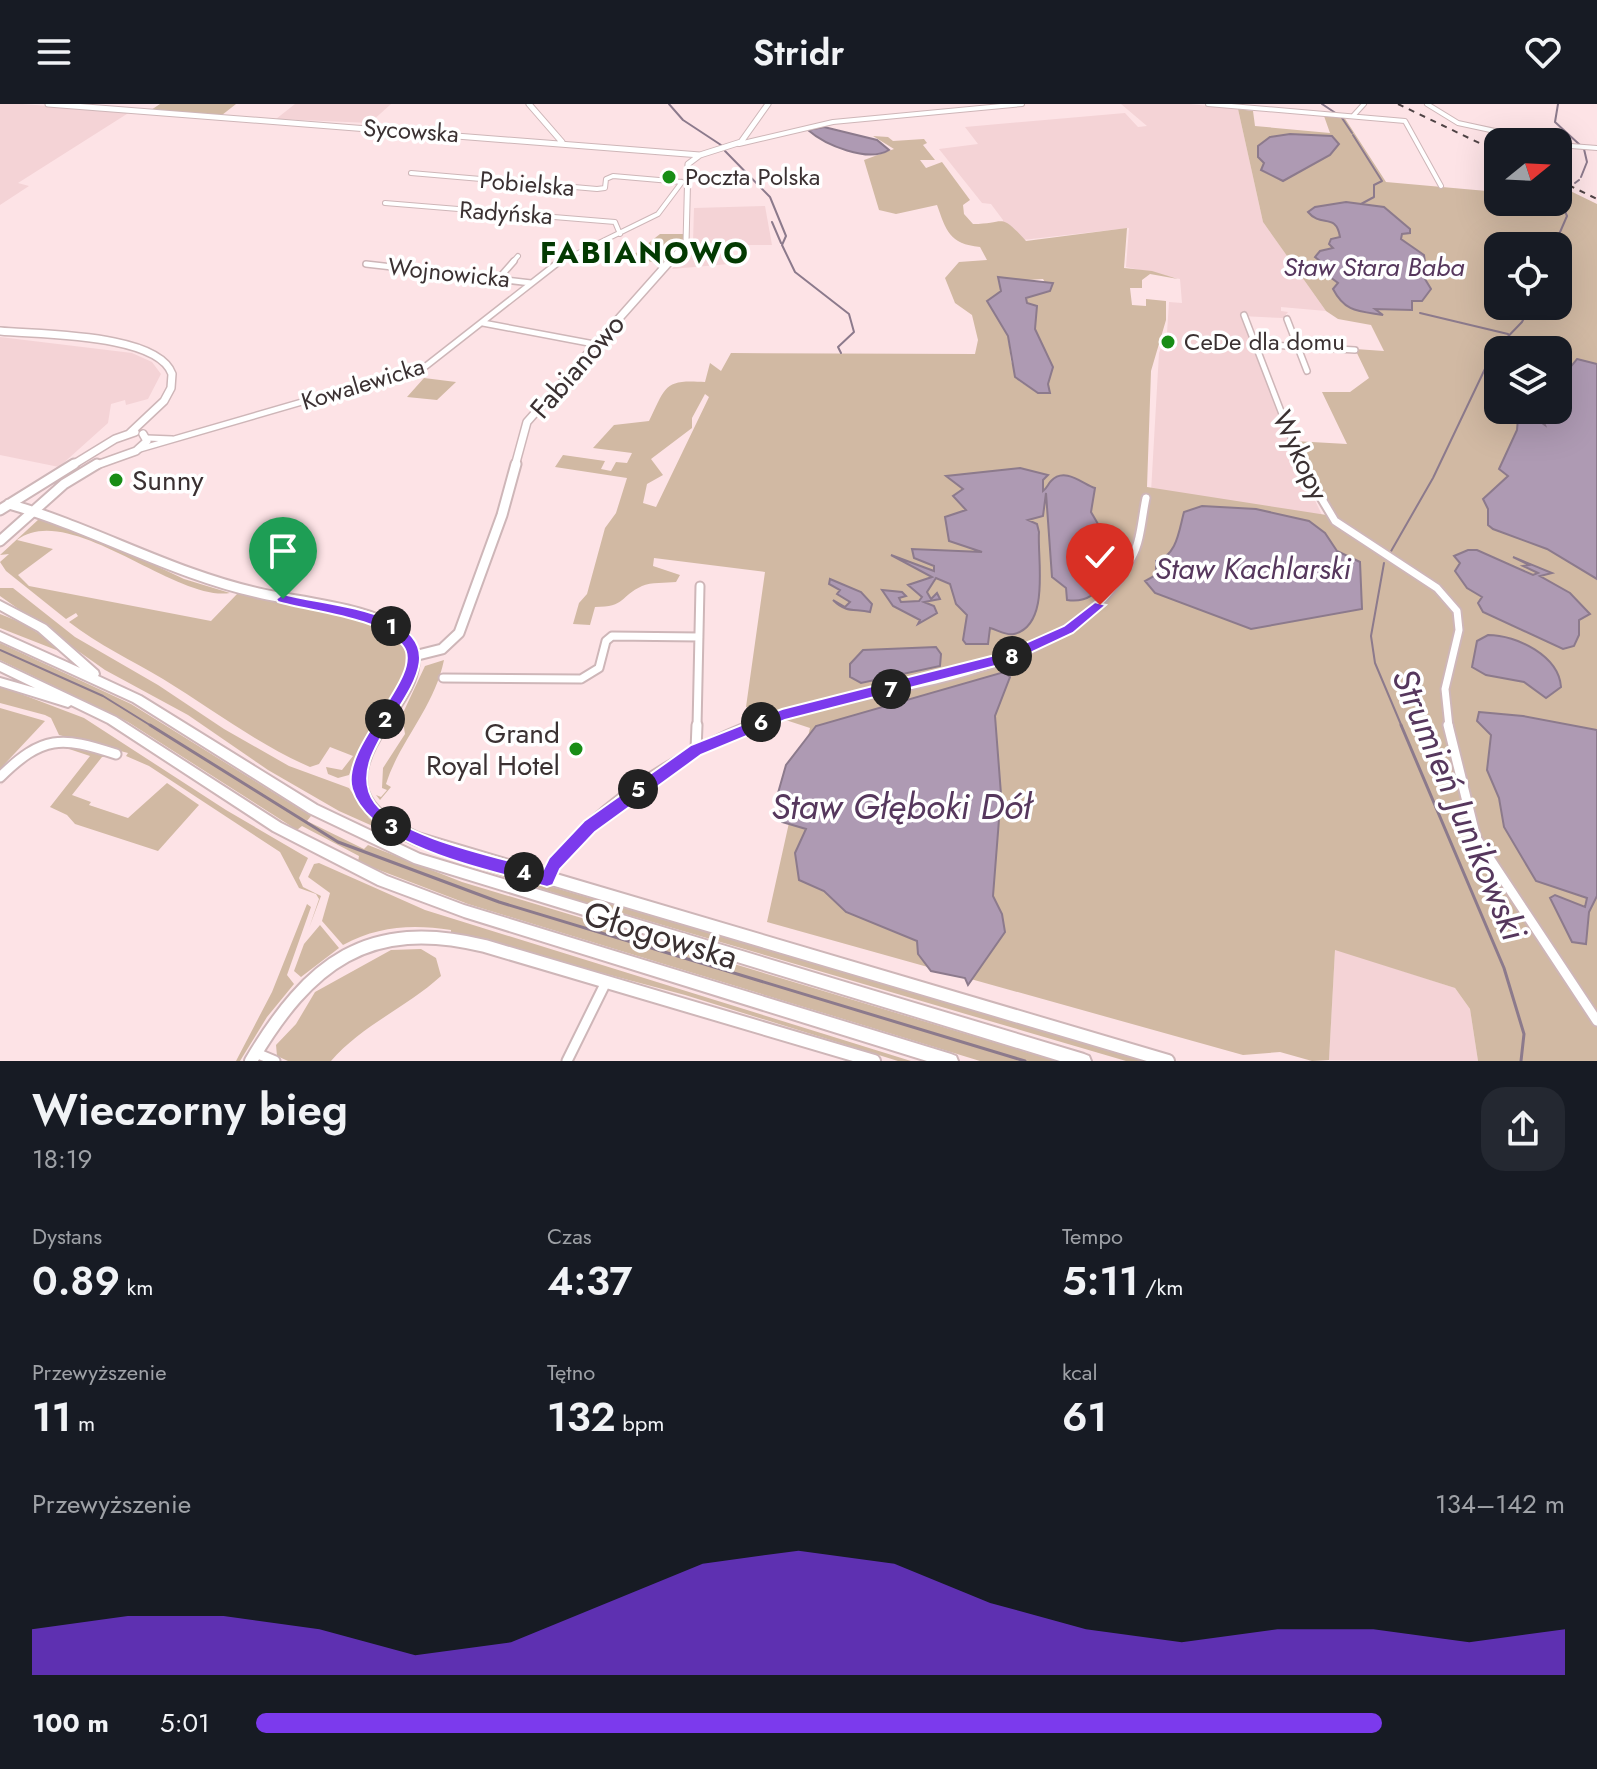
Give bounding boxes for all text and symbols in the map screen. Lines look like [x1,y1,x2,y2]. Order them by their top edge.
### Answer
text: Stridr [753,26,844,78]
icon: menu [32,30,76,74]
icon: heart [1521,30,1565,74]
street label: Sycowska [362,110,460,151]
north arrow [1484,128,1572,216]
map controls [1484,128,1572,424]
place label: Poczta Polska [685,159,820,194]
street label: Pobielska [478,162,576,205]
marker: Poczta Polska [660,168,678,186]
street label: Radyńska [458,192,554,233]
district label: FABIANOWO [540,231,750,274]
button: locate [1484,232,1572,320]
water label: Staw Stara Baba [1283,248,1465,286]
street label: Wojnowicka [386,249,512,296]
street label: Fabianowo [520,305,634,428]
place label: CeDe dla domu [1184,324,1345,359]
marker: CeDe dla domu [1159,333,1177,351]
button: layers [1484,336,1572,424]
street label: Kowalewicka [297,348,429,419]
street label: Wykopy [1262,403,1340,508]
place label: Sunny [132,460,204,501]
marker: Sunny [107,471,125,489]
pin [249,517,317,599]
pin [1066,523,1134,605]
icon: arrive [261,529,305,573]
icon: check [1078,535,1122,579]
water label: Staw Kachlarski [1155,547,1351,590]
pin: 1 [371,606,411,646]
text: 1 [385,610,397,642]
pin: 8 [992,636,1032,676]
text: 8 [1005,640,1019,672]
water label: Strumień Junikowski [1379,660,1541,949]
pin: 7 [871,669,911,709]
text: 7 [884,673,898,705]
pin: 2 [365,699,405,739]
pin: 6 [741,702,781,742]
text: 2 [378,703,392,735]
text: 6 [754,706,768,738]
place label: Grand Royal Hotel [426,713,560,786]
marker: Grand Royal Hotel [567,740,585,758]
pin: 5 [618,769,658,809]
text: 5 [631,773,645,805]
water label: Staw Głęboki Dół [771,780,1034,832]
pin: 3 [371,806,411,846]
text: 3 [384,810,398,842]
pin: 4 [504,852,544,892]
text: 4 [516,856,532,888]
street label: Głogowska [578,889,744,982]
text: Wieczorny bieg [32,1078,348,1142]
button: share [1481,1087,1565,1171]
text: 18:19 [32,1140,92,1178]
text: Dystans [32,1220,102,1252]
text: Czas [547,1220,592,1252]
text: Tempo [1062,1220,1123,1252]
text: 0.89 [32,1252,120,1310]
text: 4:37 [547,1252,633,1310]
text: 5:11 [1062,1252,1139,1310]
text: km [120,1271,153,1303]
text: /km [1139,1271,1183,1303]
text: Przewyższenie [32,1356,167,1388]
text: Tętno [547,1356,595,1388]
text: kcal [1062,1356,1098,1388]
text: 11 [32,1388,71,1446]
text: 132 [547,1388,616,1446]
text: 61 [1062,1388,1107,1446]
text: m [71,1407,95,1439]
text: bpm [616,1407,665,1439]
text: Przewyższenie [32,1485,191,1523]
text: 134–142 m [1435,1485,1565,1523]
text: 100 m [32,1704,109,1742]
text: 5:01 [160,1704,210,1742]

